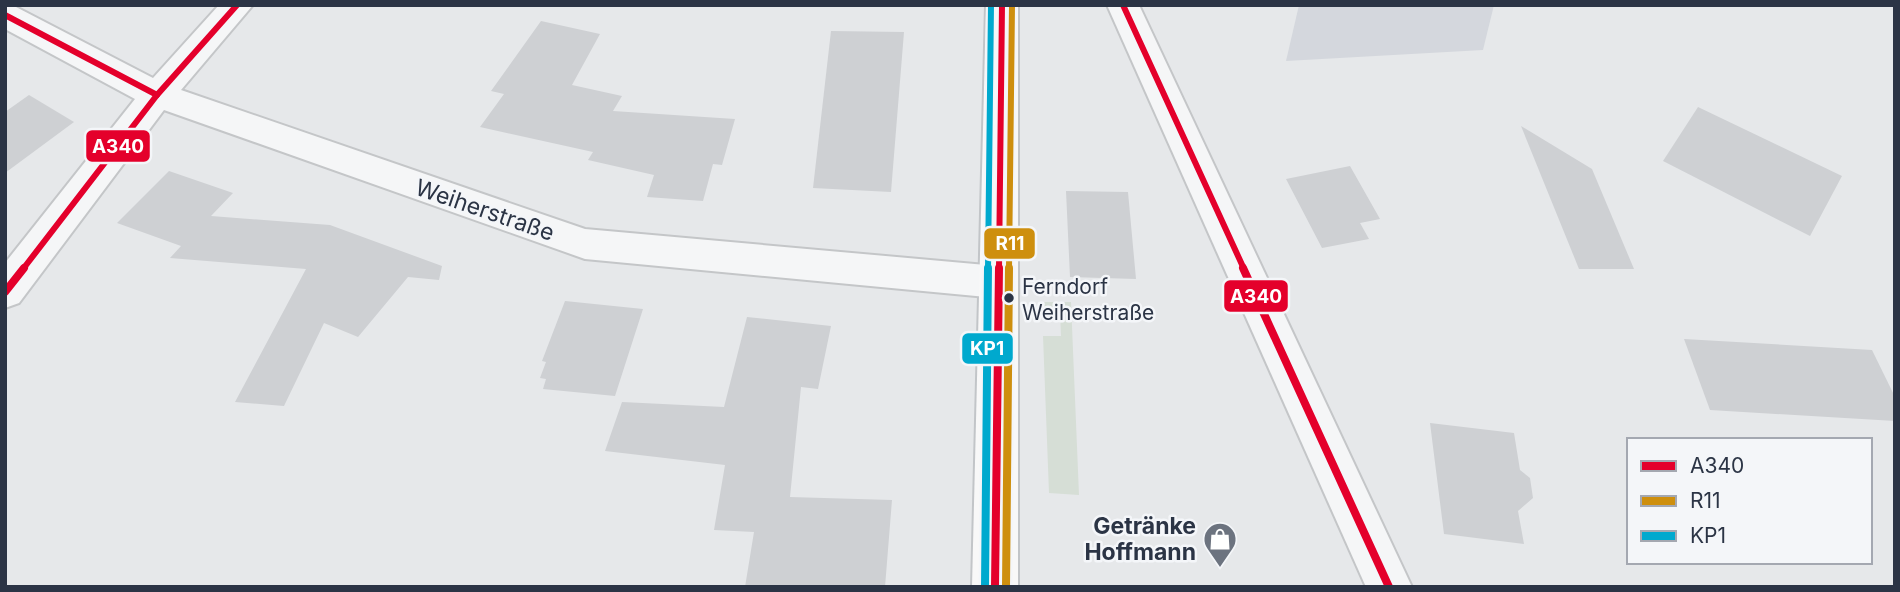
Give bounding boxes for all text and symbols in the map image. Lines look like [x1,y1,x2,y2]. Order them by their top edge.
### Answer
line badge: A340 [85,129,151,163]
text: A340 [92,135,144,158]
street label: Weiherstraße [412,173,558,247]
line badge: R11 [983,227,1036,260]
text: R11 [996,232,1024,255]
place label: Ferndorf Weiherstraße [1022,274,1154,325]
line badge: A340 [1223,279,1289,313]
text: A340 [1230,285,1282,308]
marker: Ferndorf Weiherstraße [1002,291,1016,305]
line badge: KP1 [961,332,1014,365]
text: KP1 [970,337,1004,360]
legend [1627,438,1872,564]
text: A340 [1690,453,1744,478]
text: R11 [1690,488,1721,513]
place label: Getränke Hoffmann [1084,512,1196,566]
shop icon: Getränke Hoffmann [1201,520,1239,569]
text: KP1 [1690,523,1726,548]

